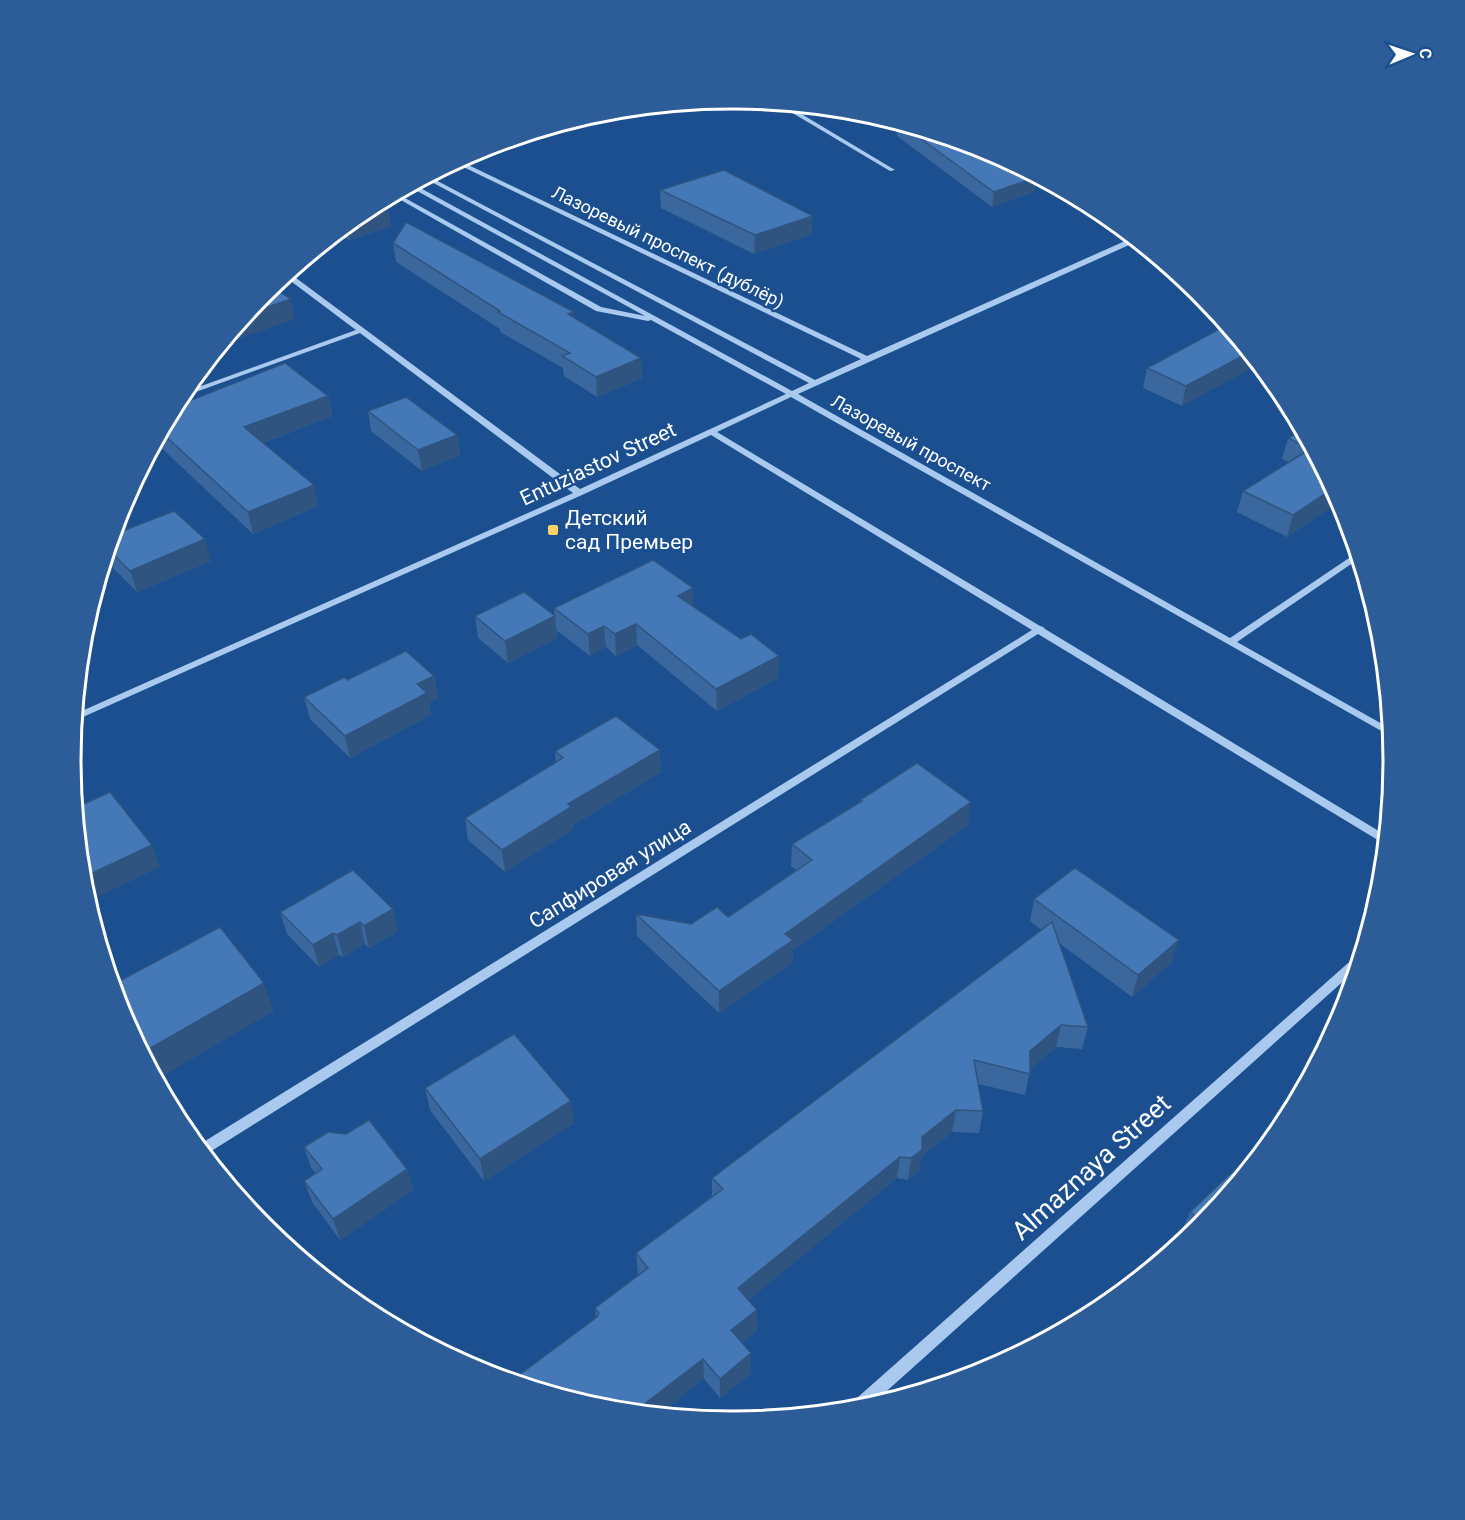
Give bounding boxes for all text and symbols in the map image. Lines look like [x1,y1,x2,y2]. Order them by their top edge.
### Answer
north arrow [1381,24,1441,84]
text: С [1416,48,1435,59]
street label: Лазоревый проспект (дублёр) [548,181,788,313]
street label: Лазоревый проспект [828,390,995,495]
street label: Entuziastov Street [516,417,680,511]
place label: Детский сад Премьер [565,506,693,554]
marker: Детский сад Премьер [546,523,560,537]
street label: Сапфировая улица [525,814,695,934]
street label: Almaznaya Street [1006,1088,1176,1246]

